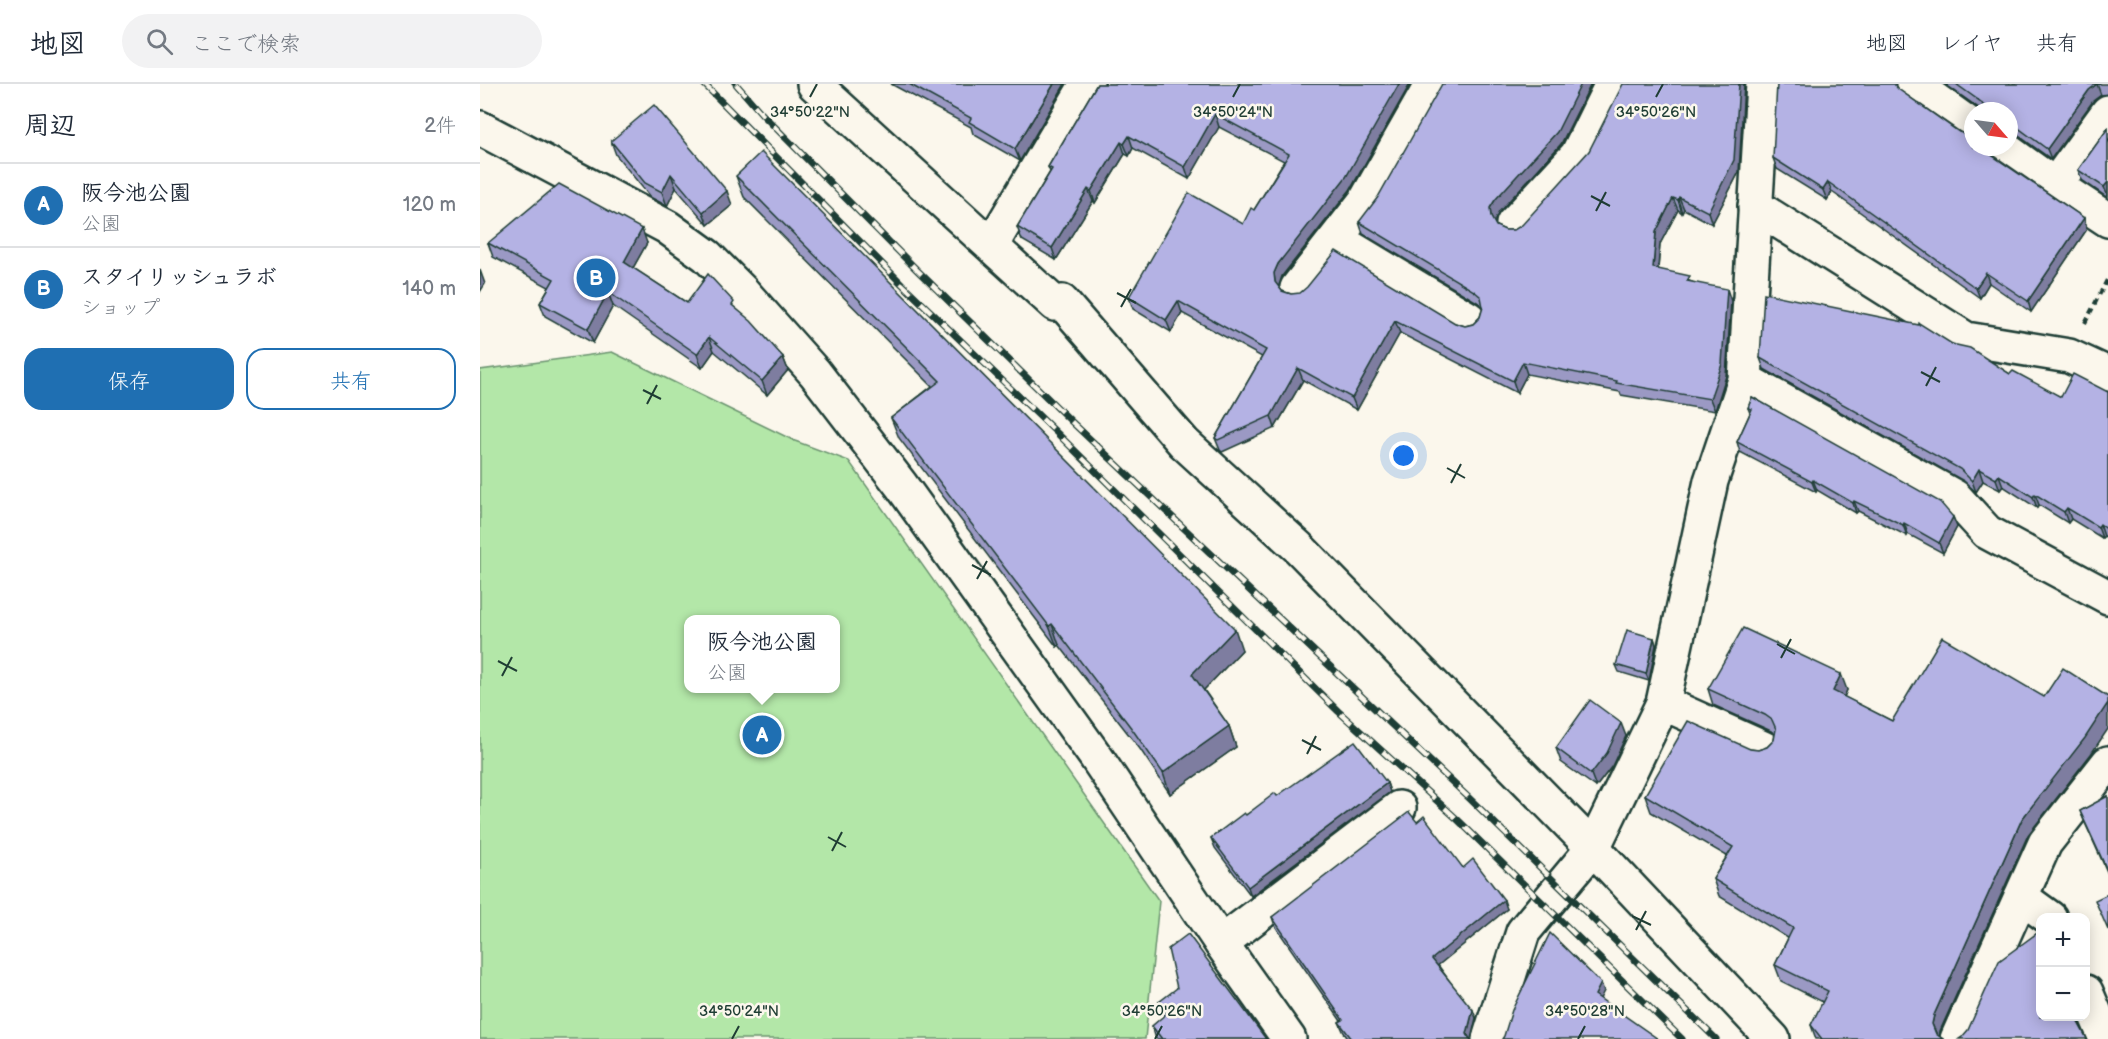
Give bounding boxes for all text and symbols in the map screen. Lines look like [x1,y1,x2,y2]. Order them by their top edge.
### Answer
search box [122,14,542,68]
icon: search [143,25,176,58]
text: 地図 [30,28,86,61]
text: ここで検索 [191,31,301,58]
text: 地図 [1866,31,1908,56]
text: レイヤ [1941,31,2003,56]
text: 共有 [2036,31,2078,56]
north arrow [1964,102,2018,156]
text: 34°50'22"N [770,103,850,122]
text: 34°50'24"N [1193,103,1273,122]
text: 34°50'26"N [1616,103,1696,122]
text: 周辺 [24,111,76,142]
text: 2件 [424,114,456,138]
text: 阪今池公園 [81,180,191,207]
text: A [37,193,50,217]
text: 120 m [403,193,456,217]
text: 公園 [81,212,121,236]
pin: B [576,256,616,300]
text: スタイリッシュラボ [81,264,277,291]
text: B [36,277,51,301]
text: 140 m [402,277,456,301]
text: ショップ [81,296,160,320]
button: 保存 [24,348,234,410]
button: 共有 [246,348,456,410]
your location [1389,441,1418,470]
popup [684,615,840,693]
text: 阪今池公園 [707,629,817,656]
text: 公園 [707,661,747,685]
pin: A [742,712,782,758]
map controls [2036,913,2090,1021]
button: + [2036,913,2090,967]
button: − [2036,967,2090,1021]
text: 34°50'24"N [699,1002,779,1021]
text: 34°50'26"N [1122,1002,1202,1021]
text: 34°50'28"N [1545,1002,1625,1021]

